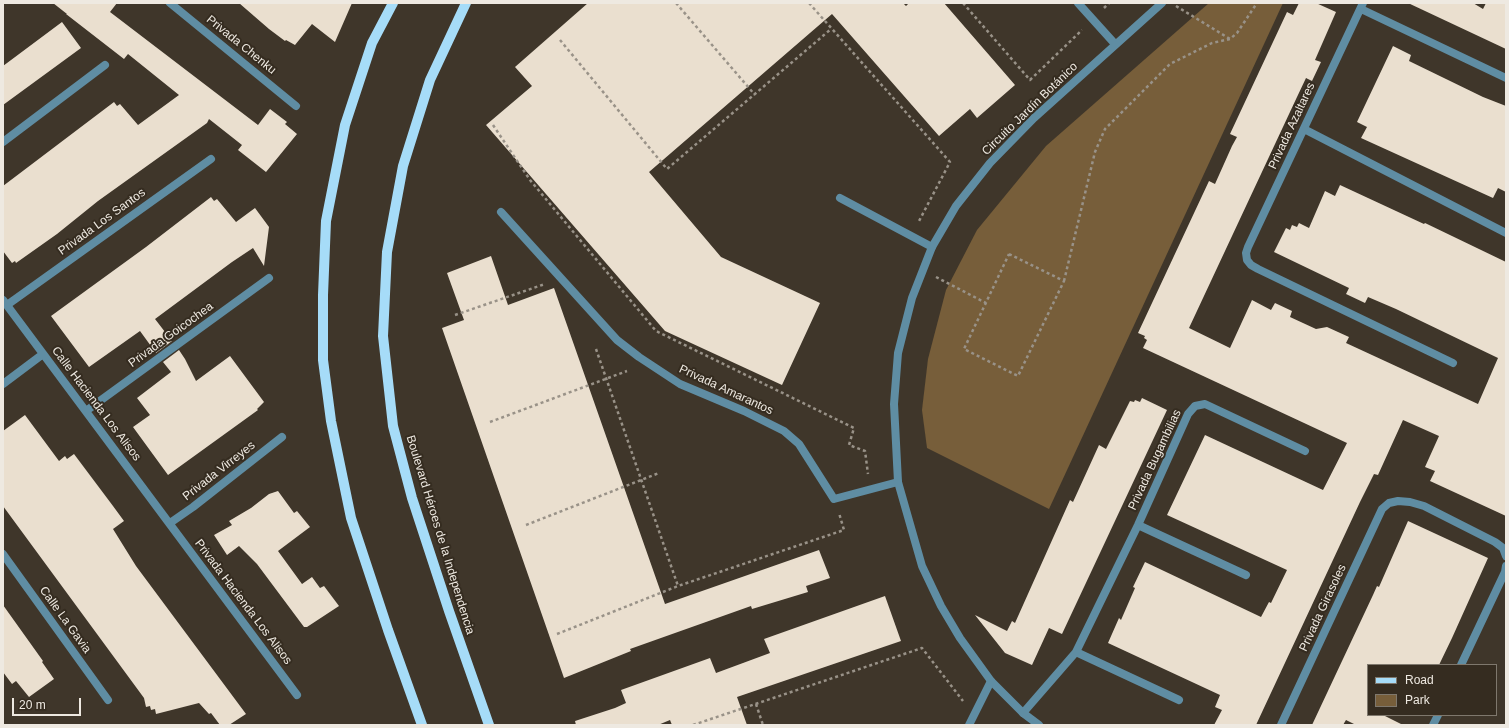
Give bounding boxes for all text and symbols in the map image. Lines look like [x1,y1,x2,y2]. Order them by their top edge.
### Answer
street label: Privada Chenku [203,13,279,77]
street label: Circuito Jardín Botánico [979,60,1081,158]
street label: Privada Azaltares [1266,80,1318,172]
street label: Privada Los Santos [56,186,148,258]
street label: Privada Goicochea [126,299,216,371]
street label: Calle Hacienda Los Alisos [48,344,144,464]
street label: Privada Amarantos [677,362,775,418]
street label: Privada Bugambilias [1125,407,1185,513]
street label: Boulevard Héroes de la Independencia [403,434,477,636]
street label: Privada Virreyes [180,438,258,504]
street label: Privada Hacienda Los Alisos [191,537,295,667]
street label: Privada Girasoles [1296,562,1350,654]
street label: Calle La Gavia [36,584,94,656]
legend [1367,664,1497,716]
text: Road [1405,673,1434,687]
scale bar [14,690,83,716]
text: Park [1405,693,1430,707]
text: 20 m [19,698,46,712]

